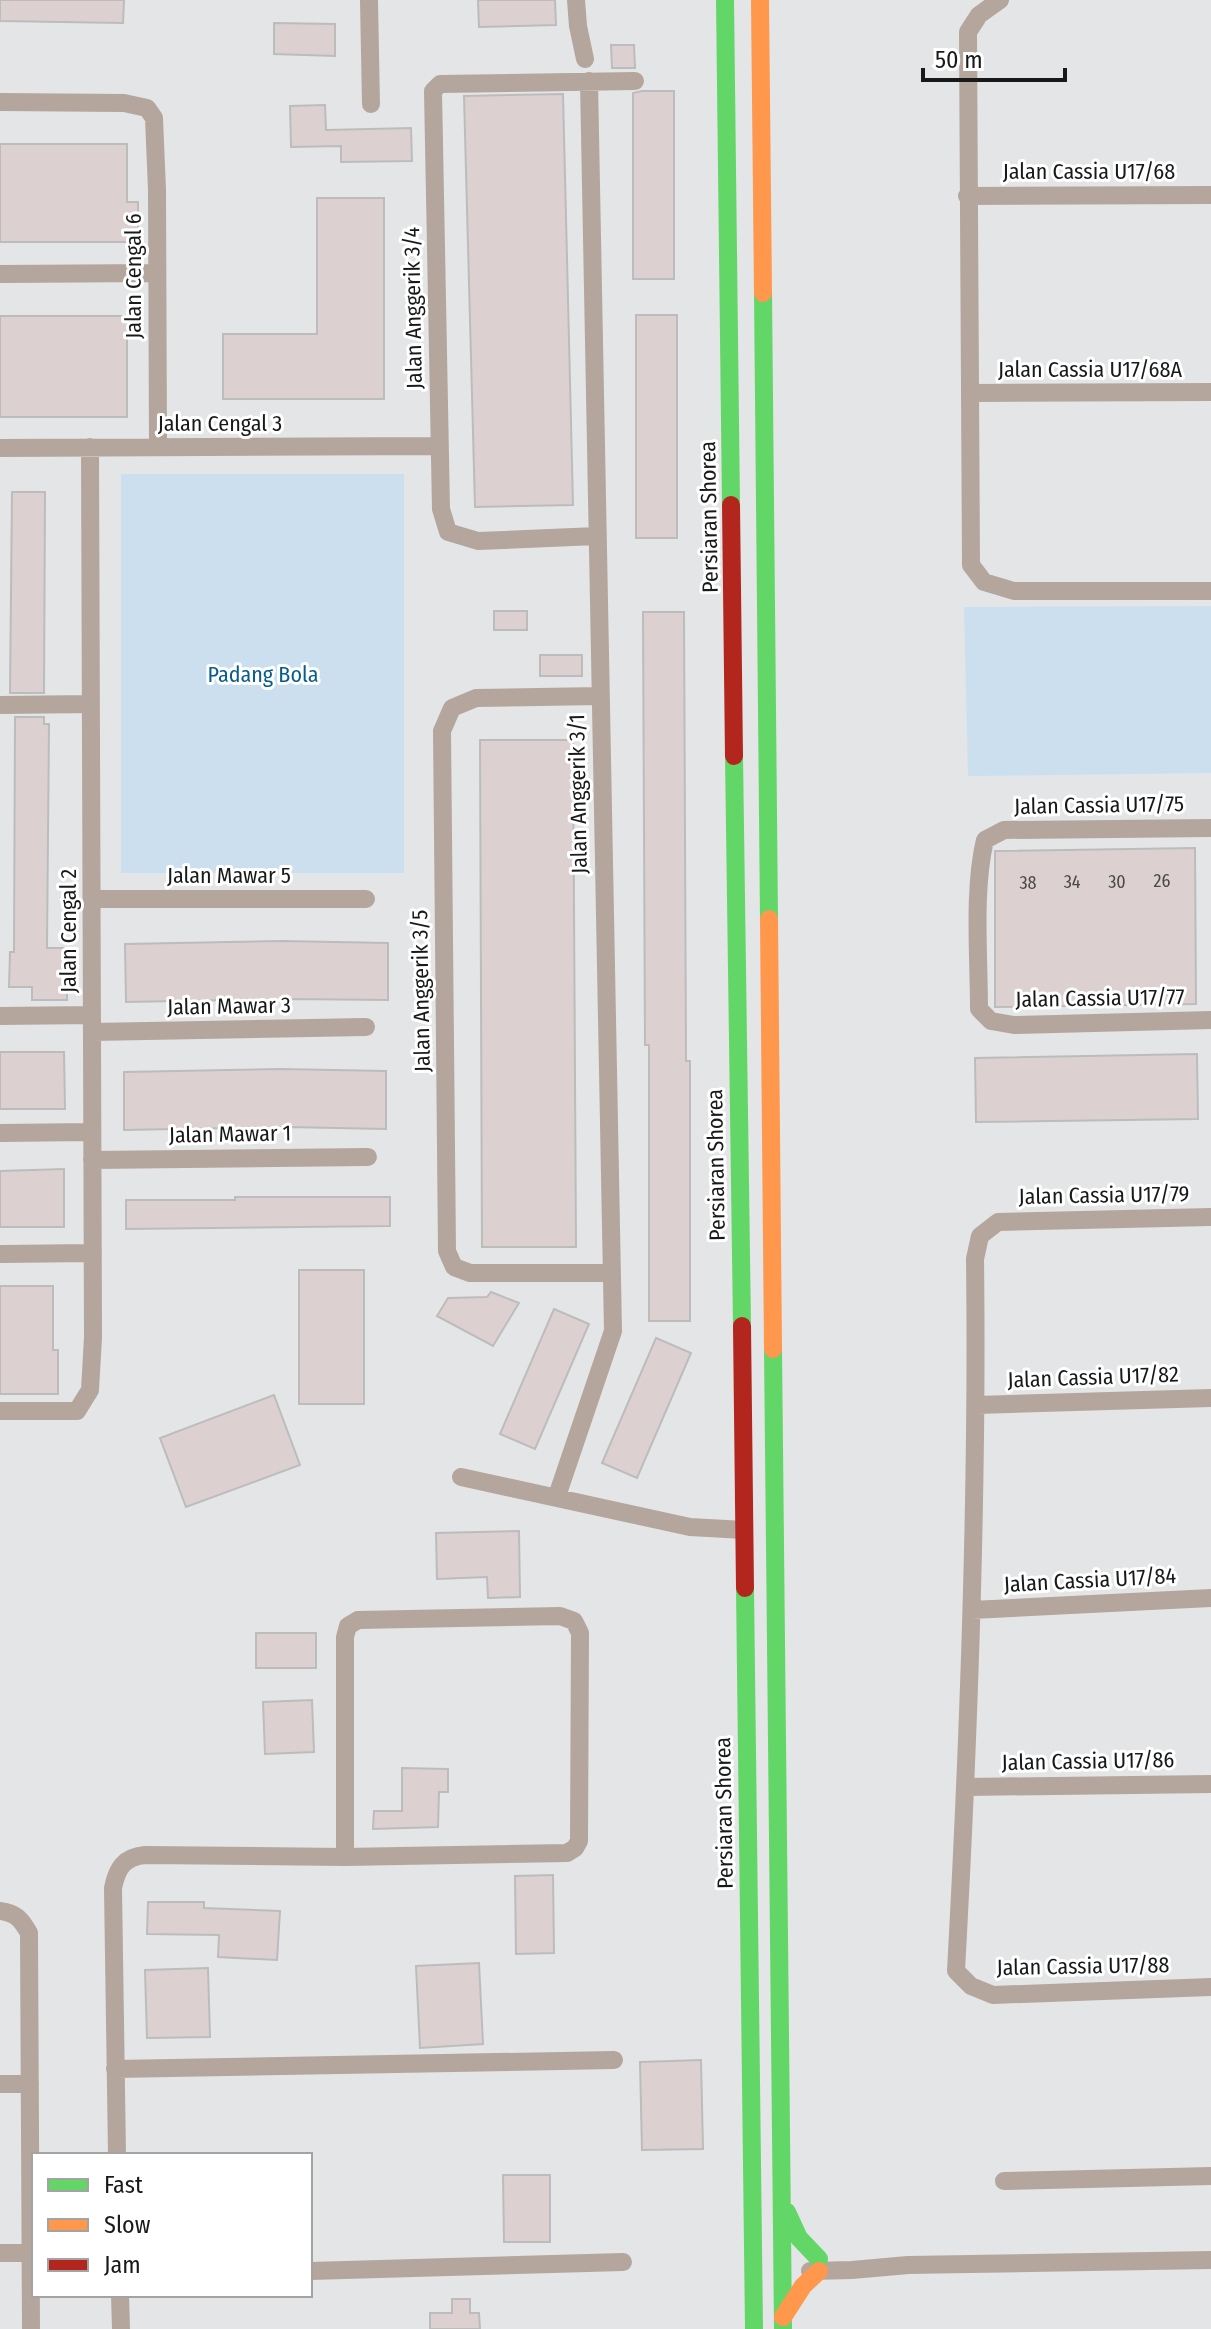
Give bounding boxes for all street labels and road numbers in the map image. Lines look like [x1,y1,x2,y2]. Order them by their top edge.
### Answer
street label: Jalan Cassia U17/68 [1003,158,1175,185]
street label: Jalan Cengal 6 [120,213,147,339]
street label: Jalan Anggerik 3/4 [398,226,428,389]
street label: Jalan Cassia U17/68A [998,356,1182,383]
street label: Jalan Cengal 3 [158,410,282,437]
street label: Persiaran Shorea [694,441,724,593]
street label: Jalan Anggerik 3/1 [563,714,593,874]
street label: Jalan Cassia U17/75 [1014,790,1184,820]
street label: Jalan Mawar 5 [167,862,291,889]
street label: Jalan Cengal 2 [55,869,82,993]
street label: Jalan Anggerik 3/5 [406,910,436,1072]
street label: Jalan Cassia U17/77 [1015,983,1185,1013]
street label: Jalan Mawar 3 [167,991,291,1021]
street label: Persiaran Shorea [701,1089,731,1241]
street label: Jalan Mawar 1 [169,1119,291,1149]
street label: Jalan Cassia U17/79 [1018,1180,1190,1210]
street label: Jalan Cassia U17/82 [1007,1361,1179,1393]
street label: Jalan Cassia U17/84 [1003,1562,1177,1598]
street label: Persiaran Shorea [709,1737,739,1889]
street label: Jalan Cassia U17/86 [1001,1746,1175,1776]
street label: Jalan Cassia U17/88 [996,1951,1170,1981]

